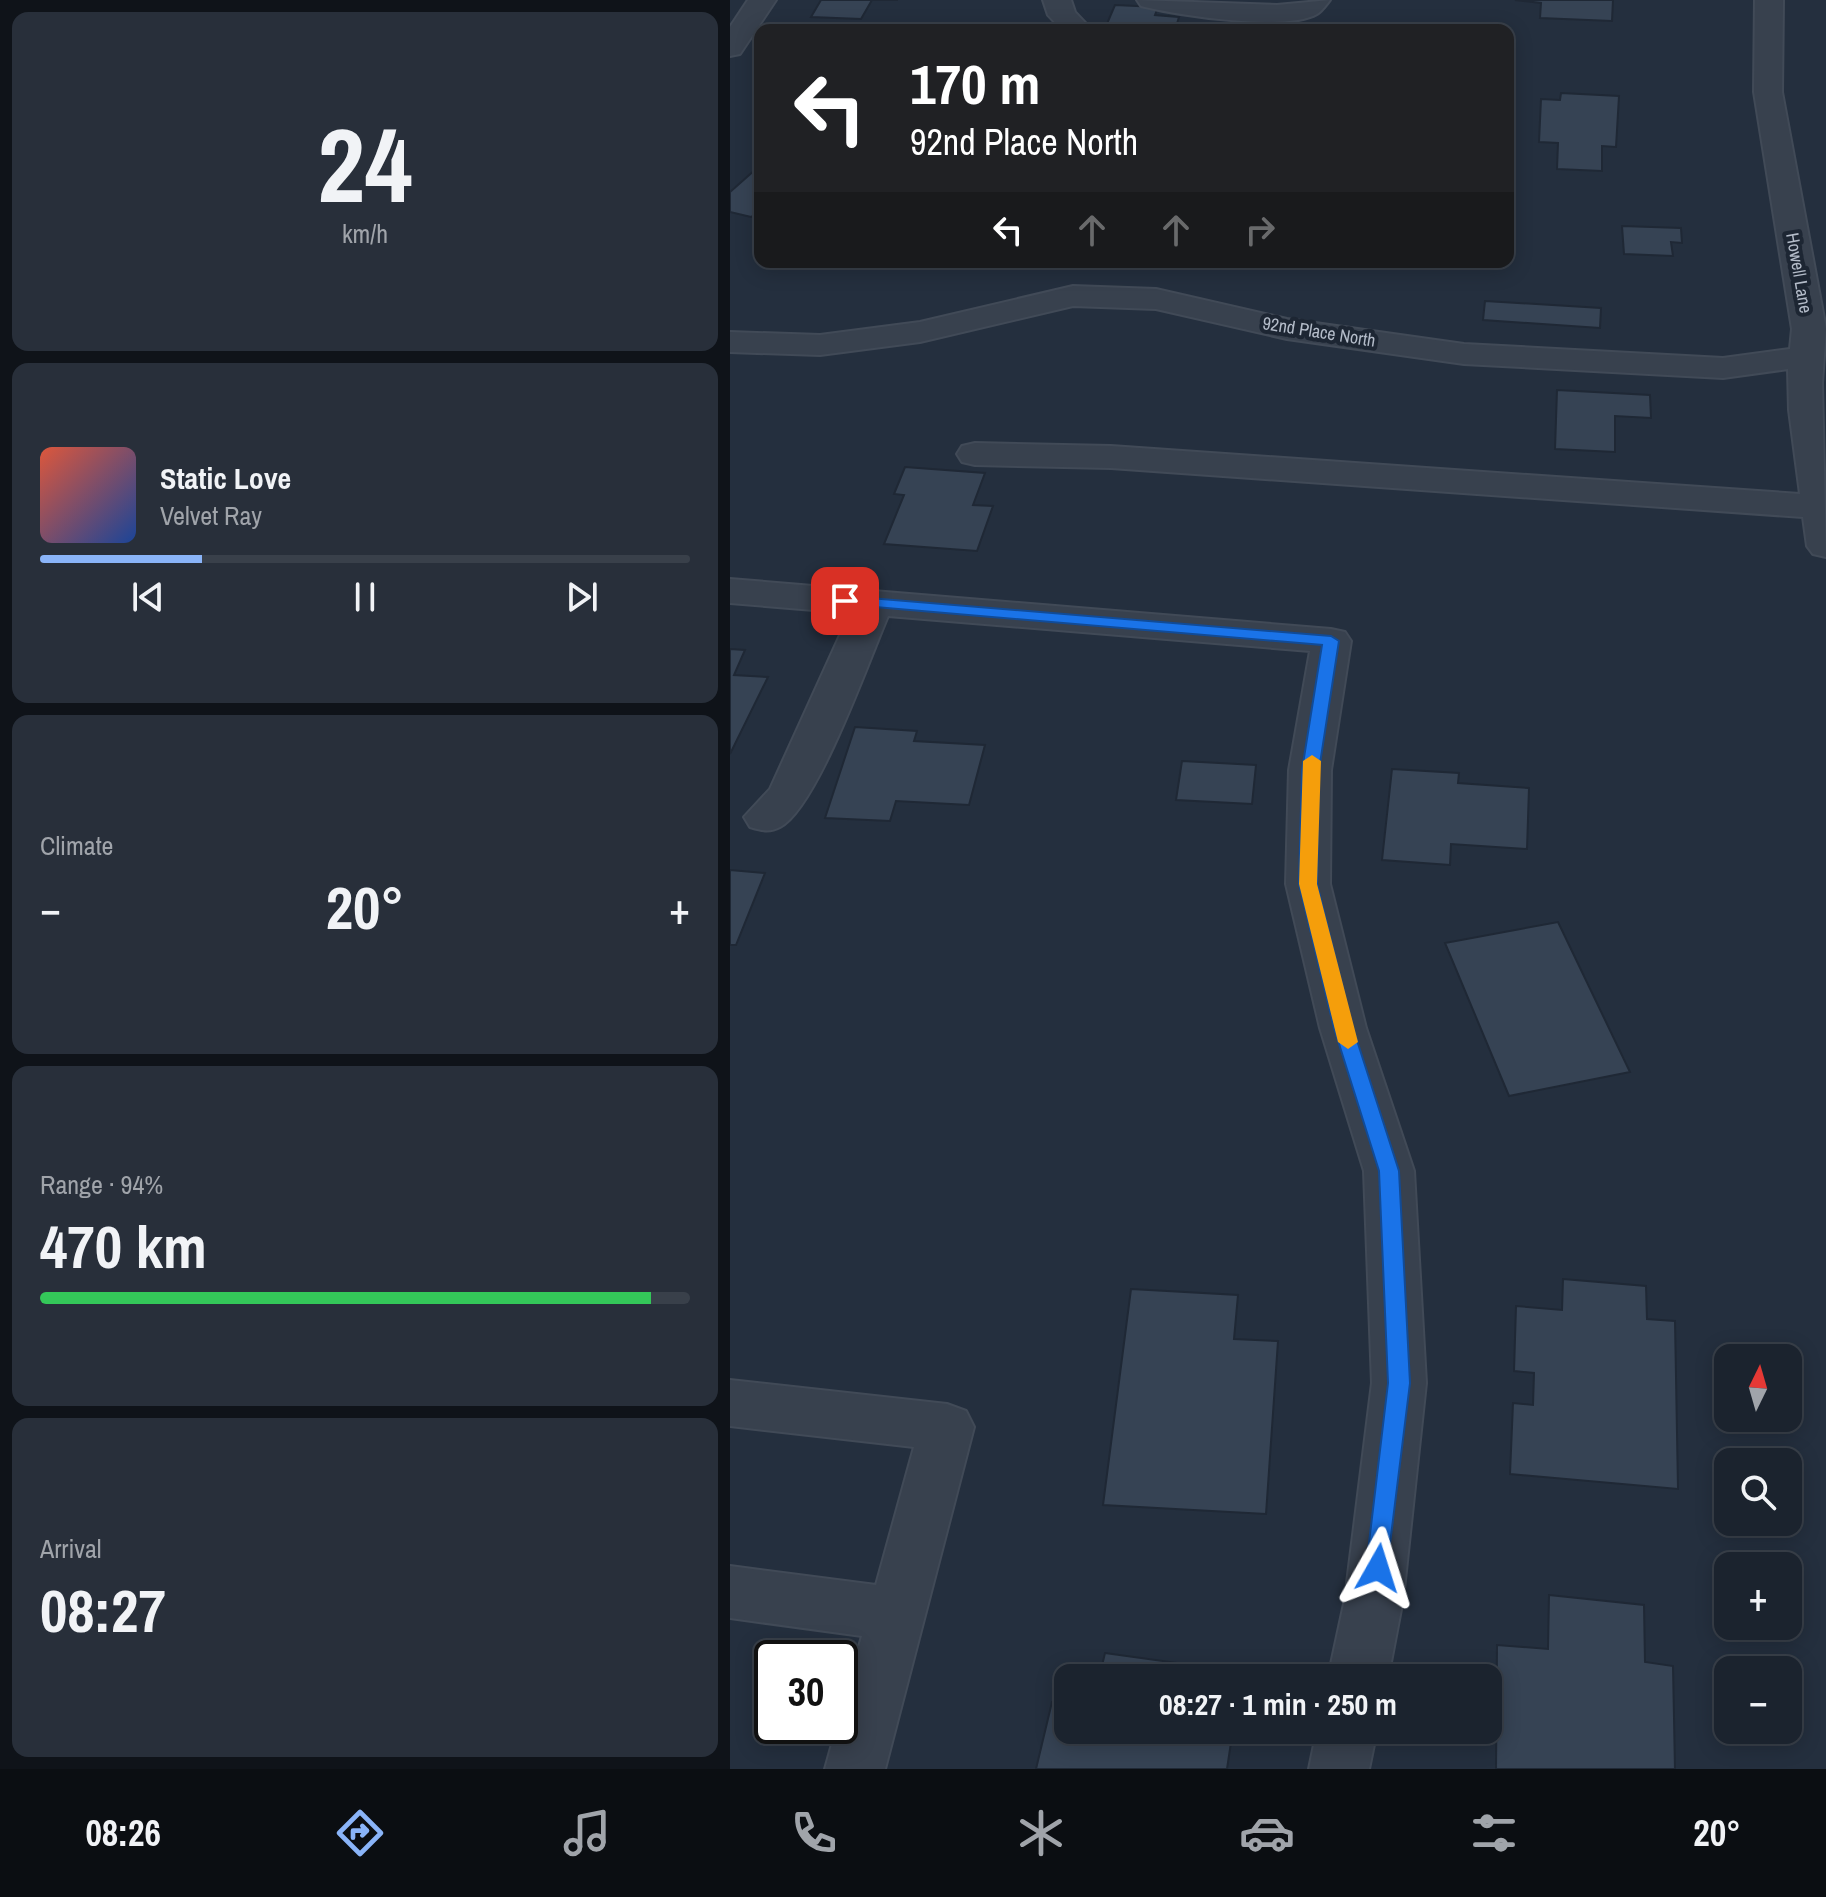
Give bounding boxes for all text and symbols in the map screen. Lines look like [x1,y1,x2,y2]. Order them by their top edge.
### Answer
text: 170 m [910,46,1040,121]
icon: left [778,56,882,160]
text: 24 [318,94,412,234]
text: 92nd Place North [910,118,1138,166]
icon: left [986,208,1030,252]
icon: ahead [1070,208,1114,252]
icon: ahead [1154,208,1198,252]
icon: right [1238,208,1282,252]
text: km/h [342,216,388,251]
street label: Howell Lane [1780,231,1819,315]
street label: 92nd Place North [1261,310,1377,353]
text: Static Love [160,458,291,498]
text: Velvet Ray [160,498,262,533]
pin [811,567,879,635]
icon: previous [126,575,170,619]
icon: pause [343,575,387,619]
icon: next [560,575,604,619]
icon: arrive [823,579,867,623]
text: Climate [40,828,113,863]
text: 20° [326,867,404,948]
text: − [40,878,61,938]
text: + [669,878,690,938]
text: Range · 94% [40,1167,163,1202]
text: 470 km [40,1206,207,1287]
north arrow [1714,1344,1802,1432]
map controls [1714,1344,1802,1744]
button: search [1714,1448,1802,1536]
position arrow [1336,1526,1420,1610]
text: Arrival [40,1531,102,1566]
button: + [1714,1552,1802,1640]
text: 08:27 [40,1570,166,1651]
speed limit sign: 30 [754,1640,858,1744]
button: − [1714,1656,1802,1744]
text: 08:27 · 1 min · 250 m [1159,1684,1397,1724]
icon: directions [332,1805,388,1861]
icon: music [559,1805,615,1861]
icon: phone [786,1805,842,1861]
icon: climate [1013,1805,1069,1861]
icon: car [1239,1805,1295,1861]
icon: filters [1466,1805,1522,1861]
text: 08:26 [85,1809,161,1857]
text: 20° [1693,1809,1741,1857]

